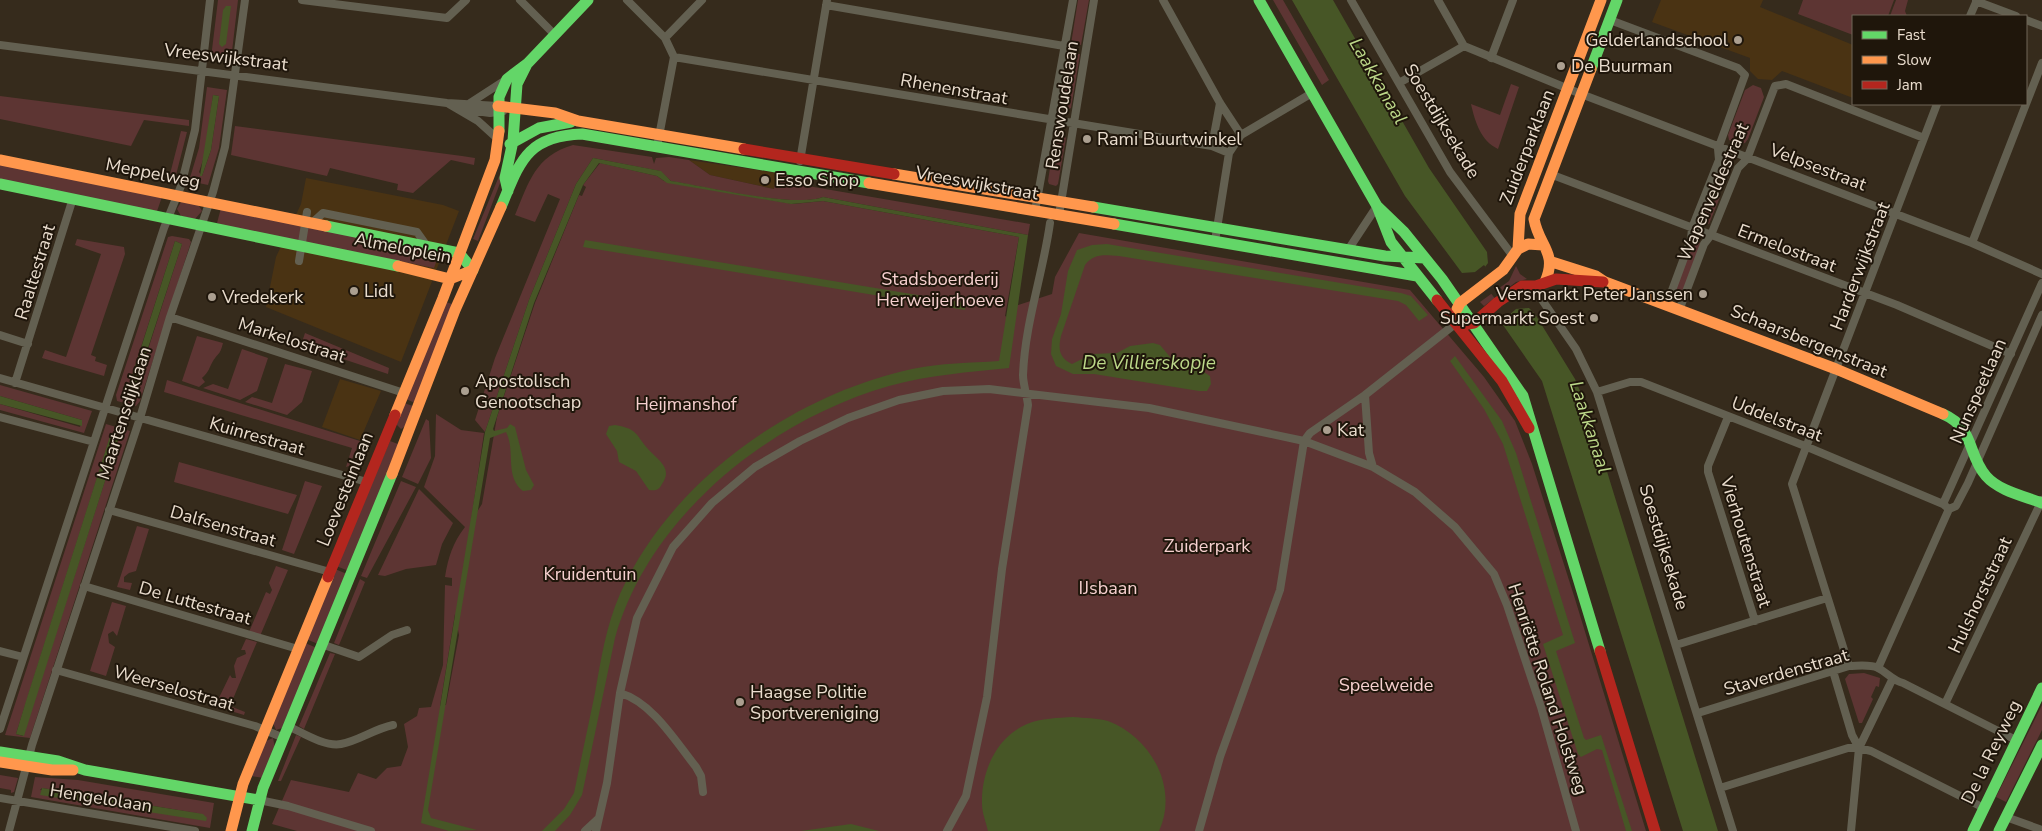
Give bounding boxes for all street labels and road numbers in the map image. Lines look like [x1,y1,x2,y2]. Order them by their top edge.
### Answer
street label: Vreeswijkstraat [162,37,290,77]
street label: Renswoudelaan [1040,39,1084,171]
street label: Soestdijksekade [1398,59,1486,183]
street label: Rhenenstraat [899,68,1010,110]
street label: Zuiderparklaan [1494,86,1560,208]
street label: Wapenveldestraat [1672,118,1755,265]
street label: Velpsestraat [1765,137,1870,197]
street label: Meppelweg [104,152,202,194]
street label: Vreeswijkstraat [913,160,1041,206]
street label: Harderwijkstraat [1824,198,1896,334]
street label: Ermelostraat [1734,218,1840,278]
street label: Raaltestraat [9,221,61,323]
street label: Almeloplein [352,227,454,269]
street label: Schaarsbergenstraat [1727,299,1892,384]
street label: Markelostraat [235,311,349,369]
street label: Nunspeetlaan [1944,335,2012,447]
street label: Maartensdijklaan [91,343,157,483]
street label: Uddelstraat [1728,391,1827,448]
street label: Kuinrestraat [207,411,308,461]
street label: Loevesteinlaan [311,428,379,550]
street label: Vierhoutenstraat [1714,473,1777,611]
street label: Soestdijksekade [1634,481,1694,613]
street label: Dalfsenstraat [167,499,279,553]
street label: Hulshorststraat [1943,532,2018,657]
street label: De Luttestraat [136,576,255,631]
street label: Henriëtte Roland Holstweg [1502,580,1594,798]
street label: Staverdenstraat [1721,643,1852,701]
street label: Weerselostraat [111,659,238,717]
street label: De la Reyweg [1955,696,2027,808]
street label: Hengelolaan [48,778,154,818]

